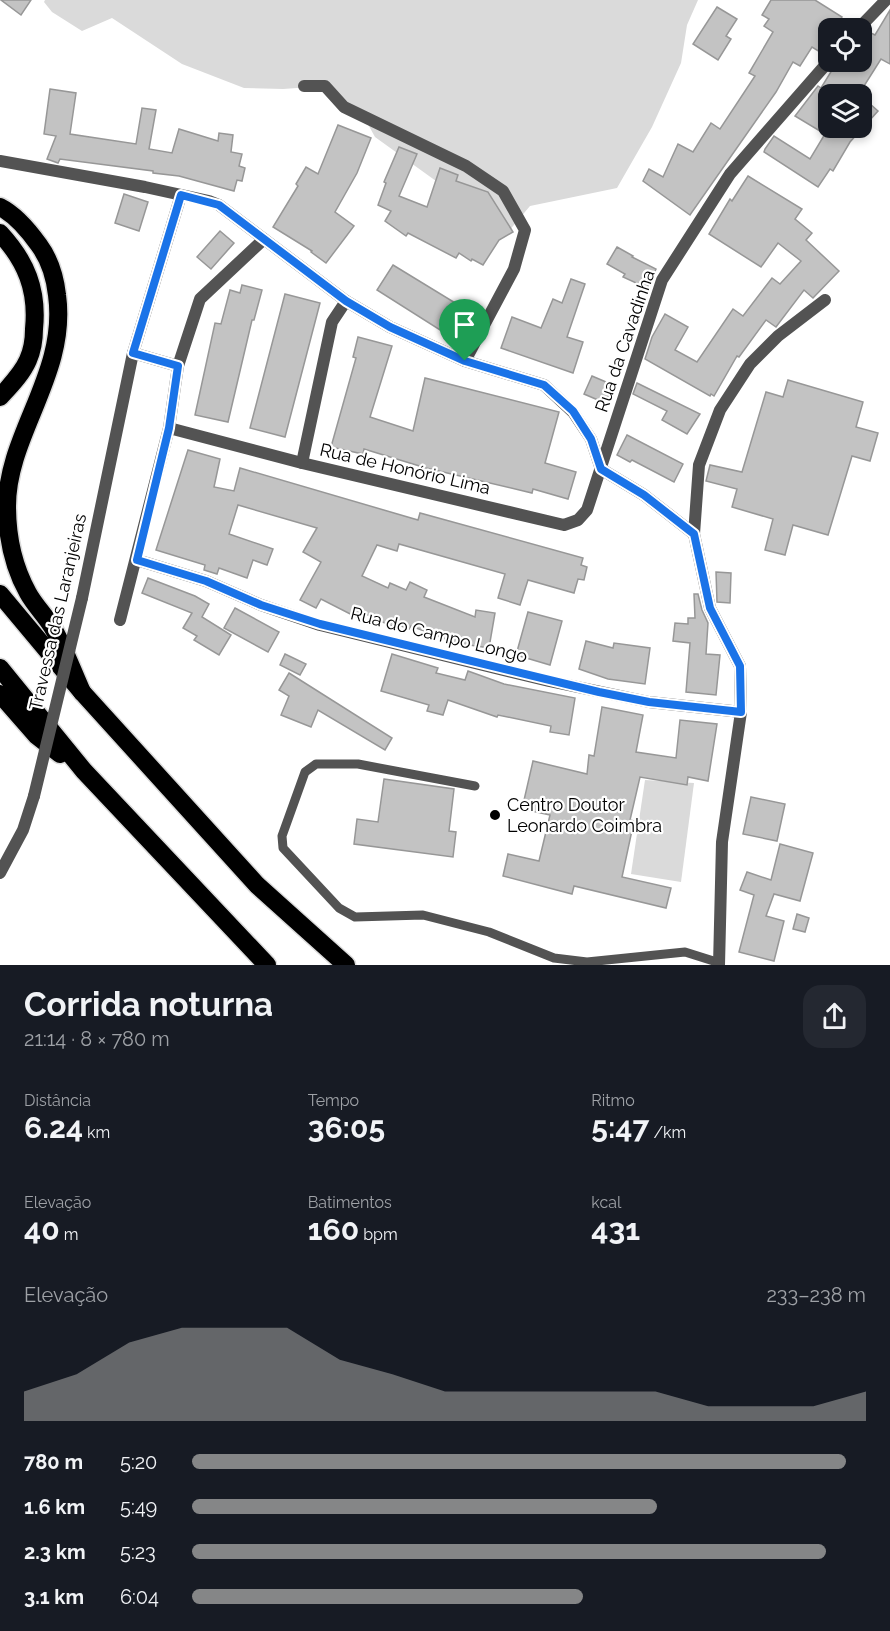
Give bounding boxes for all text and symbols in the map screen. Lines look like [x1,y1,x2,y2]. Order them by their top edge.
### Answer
map controls [818,18,872,138]
button: locate [818,18,872,72]
button: layers [818,84,872,138]
street label: Rua da Cavadinha [590,267,659,415]
pin [439,299,490,361]
icon: arrive [448,308,481,341]
street label: Rua de Honório Lima [318,439,492,498]
street label: Travessa das Laranjeiras [25,511,90,712]
street label: Rua do Campo Longo [348,602,530,667]
place label: Centro Doutor Leonardo Coimbra [507,794,662,836]
marker: Centro Doutor Leonardo Coimbra [488,808,502,822]
text: Corrida noturna [24,985,273,1024]
button: share [803,985,866,1048]
text: 21:14 · 8 × 780 m [24,1027,170,1051]
text: Distância [24,1091,91,1110]
text: Tempo [308,1091,359,1110]
text: Ritmo [591,1091,635,1110]
text: 6.24 [24,1110,83,1145]
text: 36:05 [308,1110,385,1145]
text: 5:47 [591,1110,649,1145]
text: km [83,1123,110,1142]
text: /km [649,1123,686,1142]
text: Elevação [24,1193,91,1212]
text: Batimentos [308,1193,392,1212]
text: kcal [591,1193,621,1212]
text: 40 [24,1212,60,1247]
text: 160 [308,1212,359,1247]
text: 431 [591,1212,640,1247]
text: m [60,1225,78,1244]
text: bpm [359,1225,398,1244]
text: Elevação [24,1283,108,1307]
text: 233–238 m [766,1283,866,1307]
text: 780 m [24,1450,83,1474]
text: 5:20 [120,1450,157,1474]
text: 1.6 km [24,1495,85,1519]
text: 5:49 [120,1495,157,1519]
text: 2.3 km [24,1540,86,1564]
text: 5:23 [120,1540,156,1564]
text: 3.1 km [24,1585,84,1609]
text: 6:04 [120,1585,159,1609]

